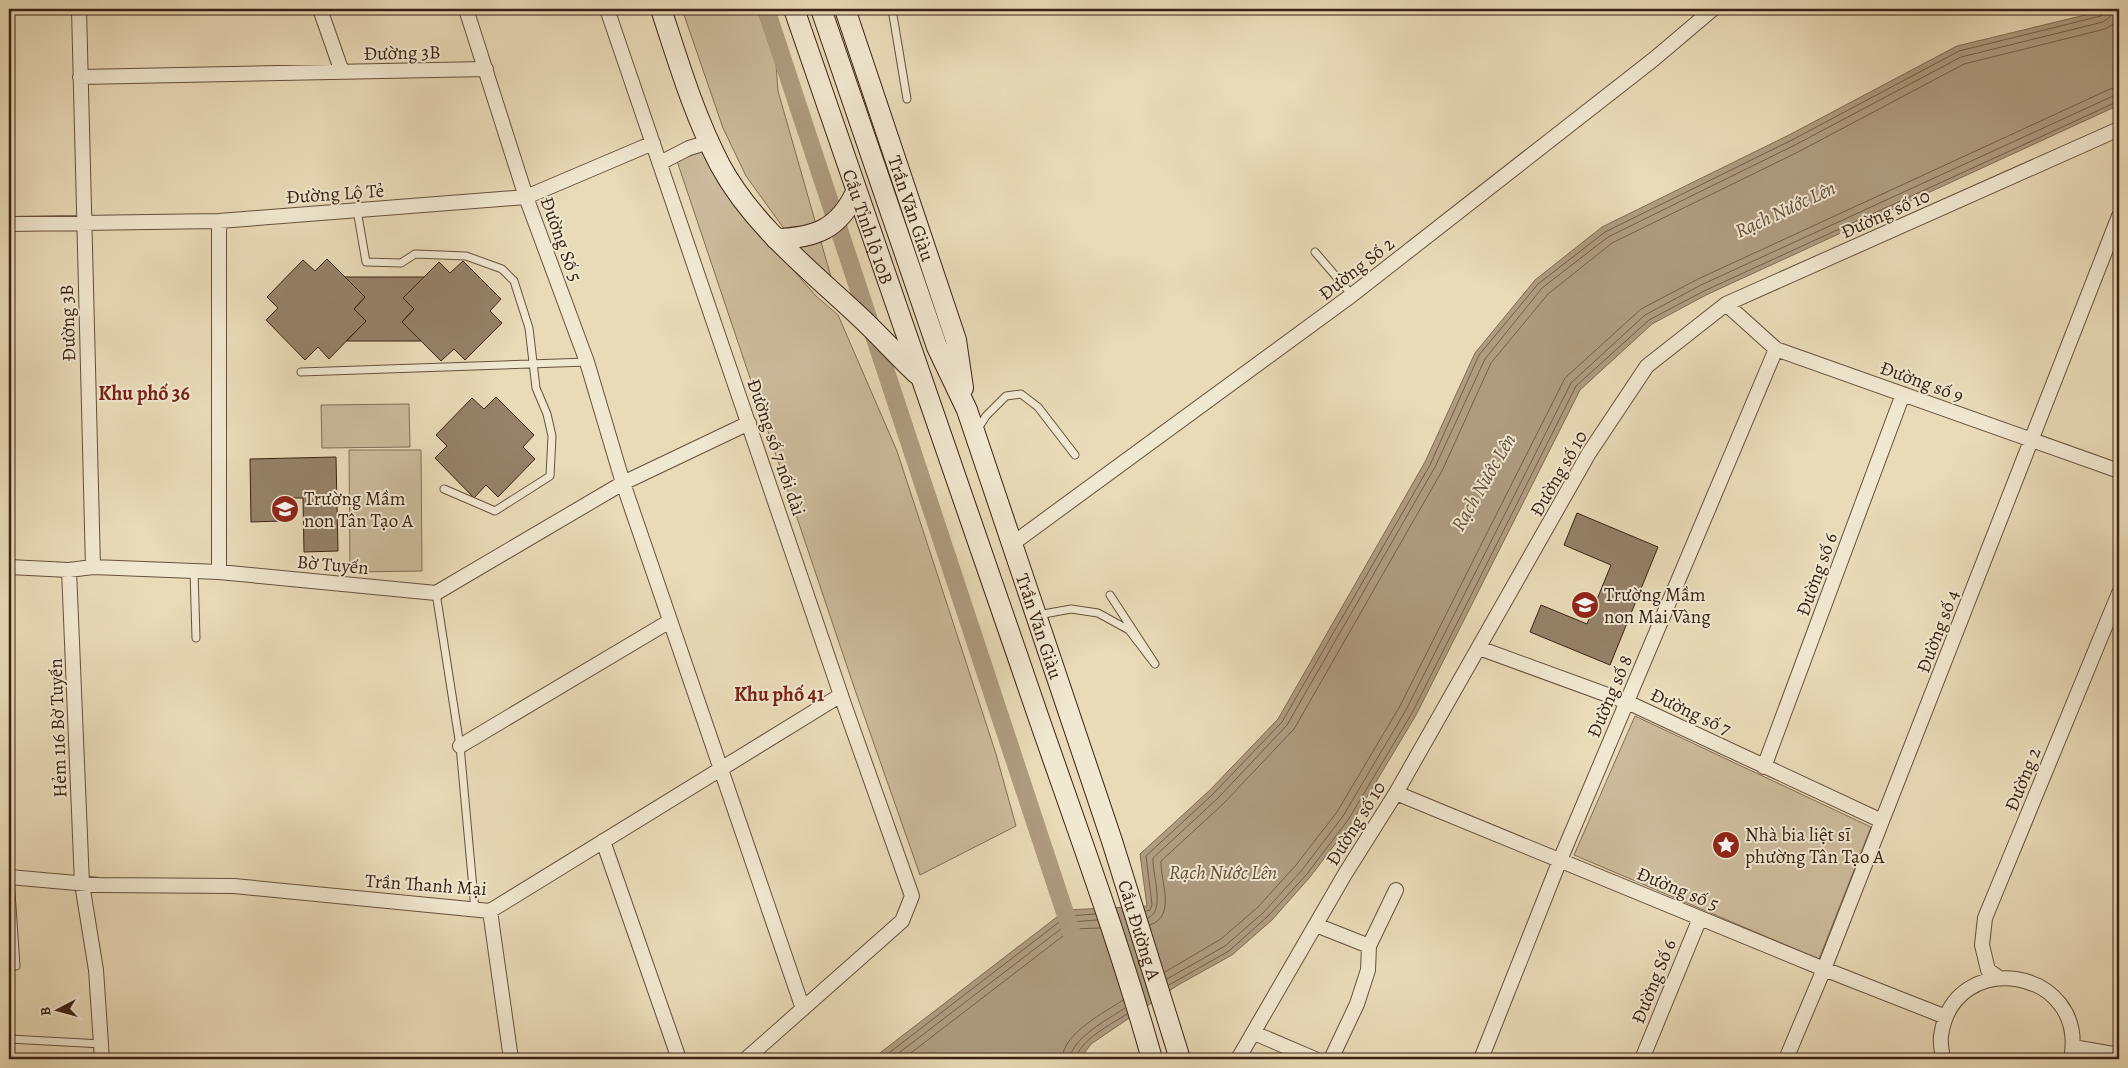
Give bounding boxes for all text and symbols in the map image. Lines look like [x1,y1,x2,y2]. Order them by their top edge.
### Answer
street label: Đường 3B [363,39,441,67]
street label: Trần Văn Giàu [881,152,941,265]
street label: Cầu Tỉnh lộ 10B [836,166,900,288]
water label: Rạch Nước Lên [1730,174,1840,245]
street label: Đường Lộ Tẻ [285,178,385,210]
street label: Đường số 10 [1837,183,1934,245]
street label: Đường Số 5 [534,193,588,285]
street label: Đường Số 2 [1313,231,1400,307]
street label: Đường 3B [54,284,82,362]
street label: Đường số 9 [1876,355,1967,409]
street label: Đường số 7 nối dài [740,375,812,519]
district label: Khu phố 36 [98,380,190,407]
street label: Đường số 10 [1524,426,1594,521]
water label: Rạch Nước Lên [1445,429,1522,536]
place label: Trường Mầm non Tân Tạo A [304,486,414,534]
school or university icon: Trường Mầm non Tân Tạo A [270,494,300,524]
street label: Đường số 6 [1790,529,1844,620]
street label: Bờ Tuyến [296,549,370,581]
street label: Trần Văn Giàu [1009,570,1069,683]
place label: Trường Mầm non Mai Vàng [1604,582,1711,630]
street label: Đường số 4 [1910,586,1966,677]
school or university icon: Trường Mầm non Mai Vàng [1570,590,1600,620]
street label: Đường số 8 [1581,651,1639,742]
street label: Hẻm 116 Bờ Tuyến [43,658,73,798]
district label: Khu phố 41 [734,681,824,708]
street label: Đường số 7 [1646,682,1735,742]
street label: Đường 2 [1998,744,2047,815]
street label: Đường số 10 [1320,776,1392,871]
place label: Nhà bia liệt sĩ phường Tân Tạo A [1745,822,1885,870]
place icon: Nhà bia liệt sĩ phường Tân Tạo A [1711,830,1741,860]
water label: Rạch Nước Lên [1169,859,1277,886]
street label: Đường số 5 [1633,861,1723,917]
street label: Trần Thanh Mại [364,868,488,902]
street label: Cầu Đường A [1111,877,1167,984]
street label: Đường Số 6 [1625,935,1683,1028]
north arrow [32,986,82,1036]
text: B [36,1006,55,1017]

